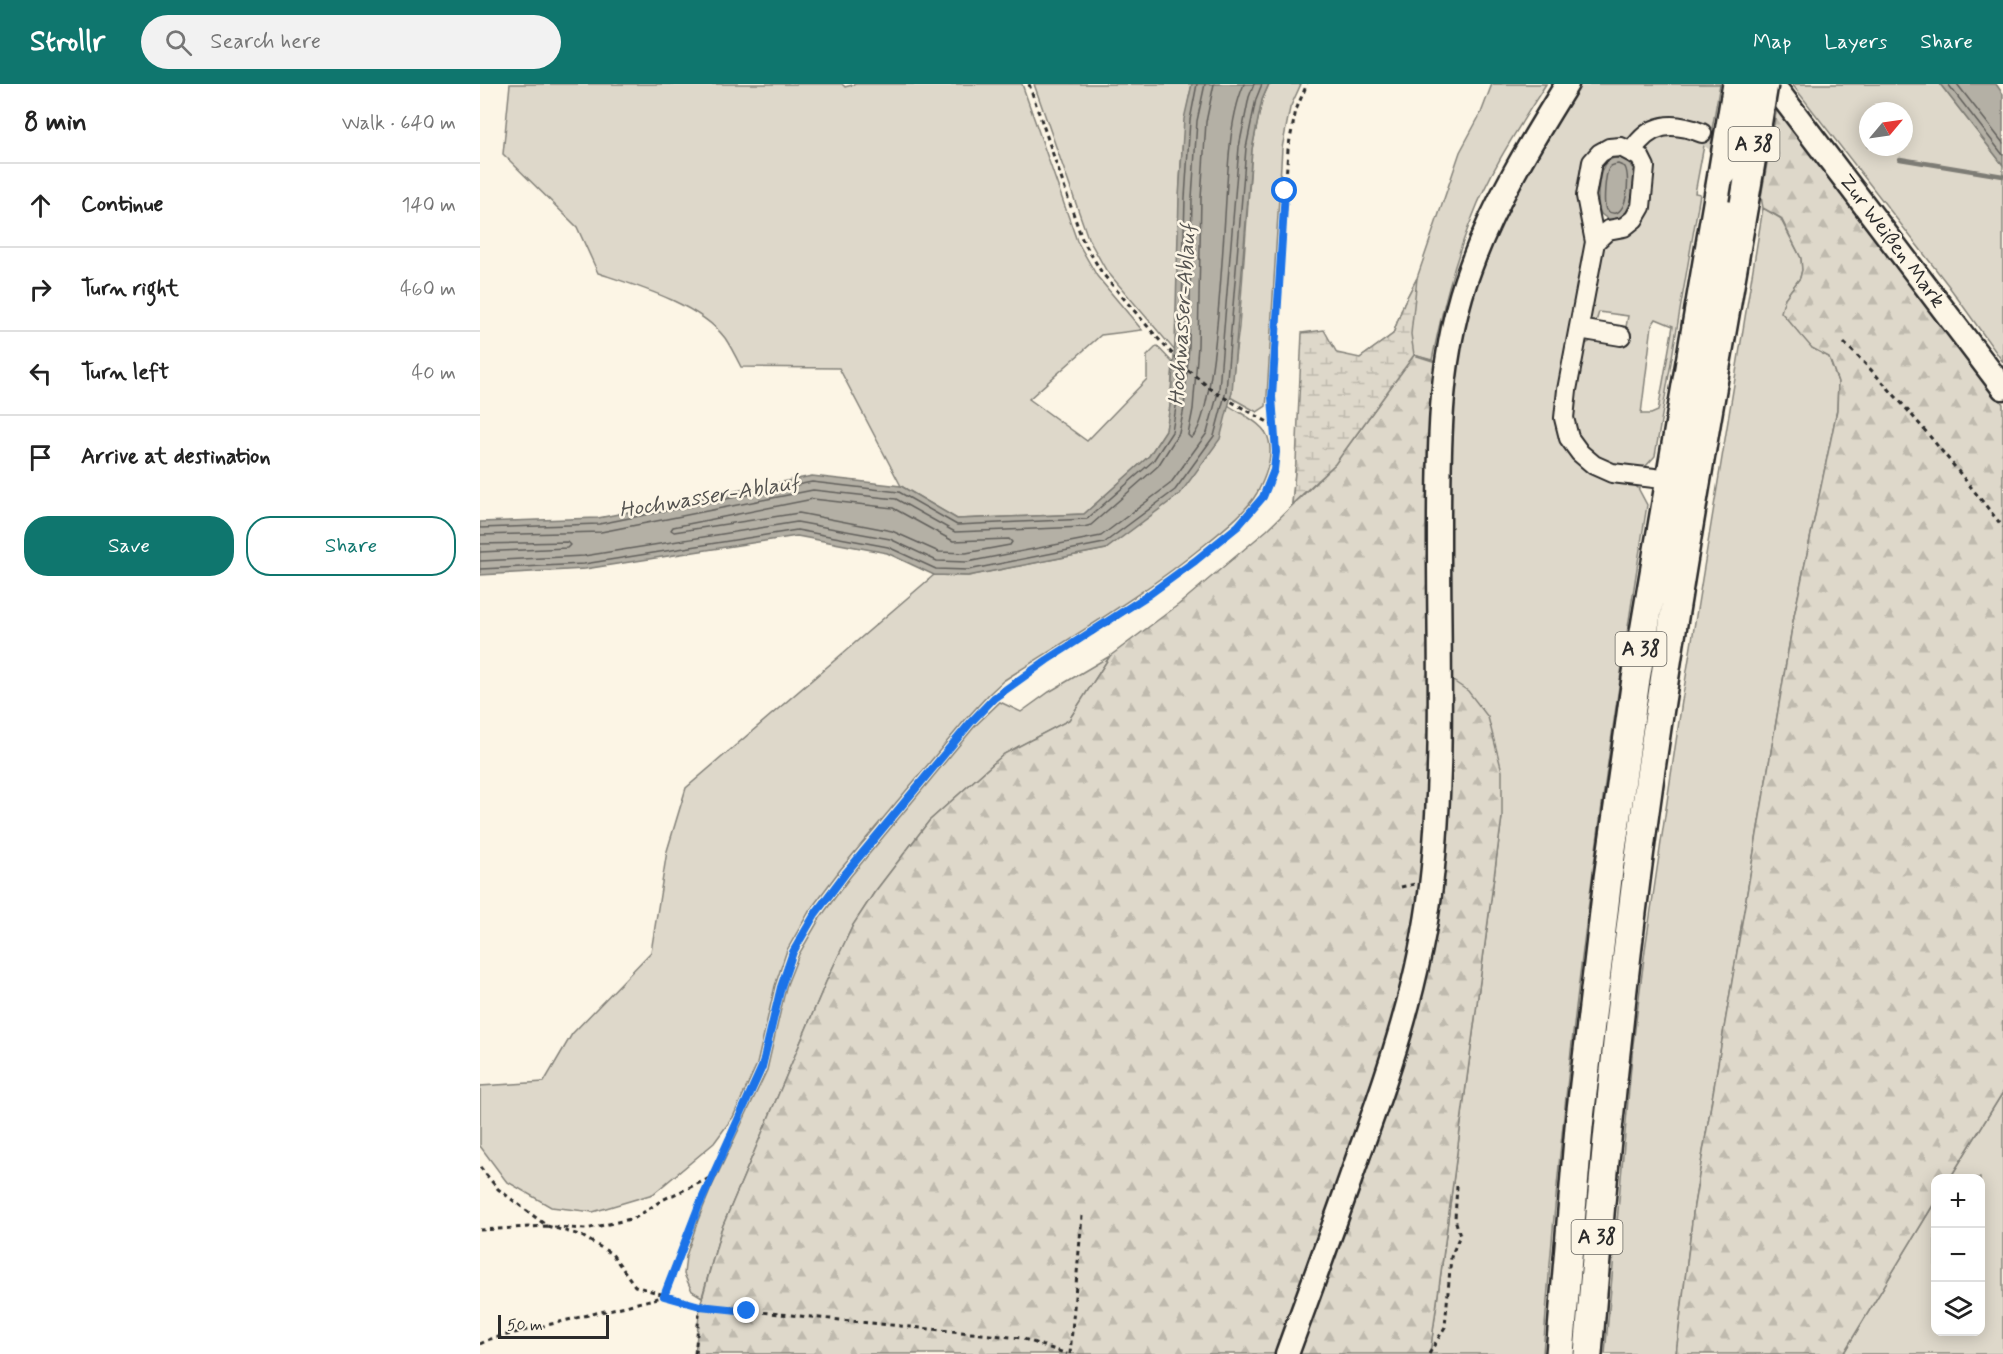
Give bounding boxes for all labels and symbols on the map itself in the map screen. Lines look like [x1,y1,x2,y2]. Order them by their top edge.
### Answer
north arrow [1859,102,1913,156]
road number: A 38 [1728,127,1780,161]
street label: Zur Weißen Mark [1832,168,1952,314]
route start [1271,177,1297,203]
water label: Hochwasser-Ablauf [1163,221,1203,406]
water label: Hochwasser-Ablauf [617,469,803,525]
road number: A 38 [1616,632,1666,666]
road number: A 38 [1572,1220,1622,1254]
route end [733,1297,759,1323]
scale bar [498,1312,609,1340]

